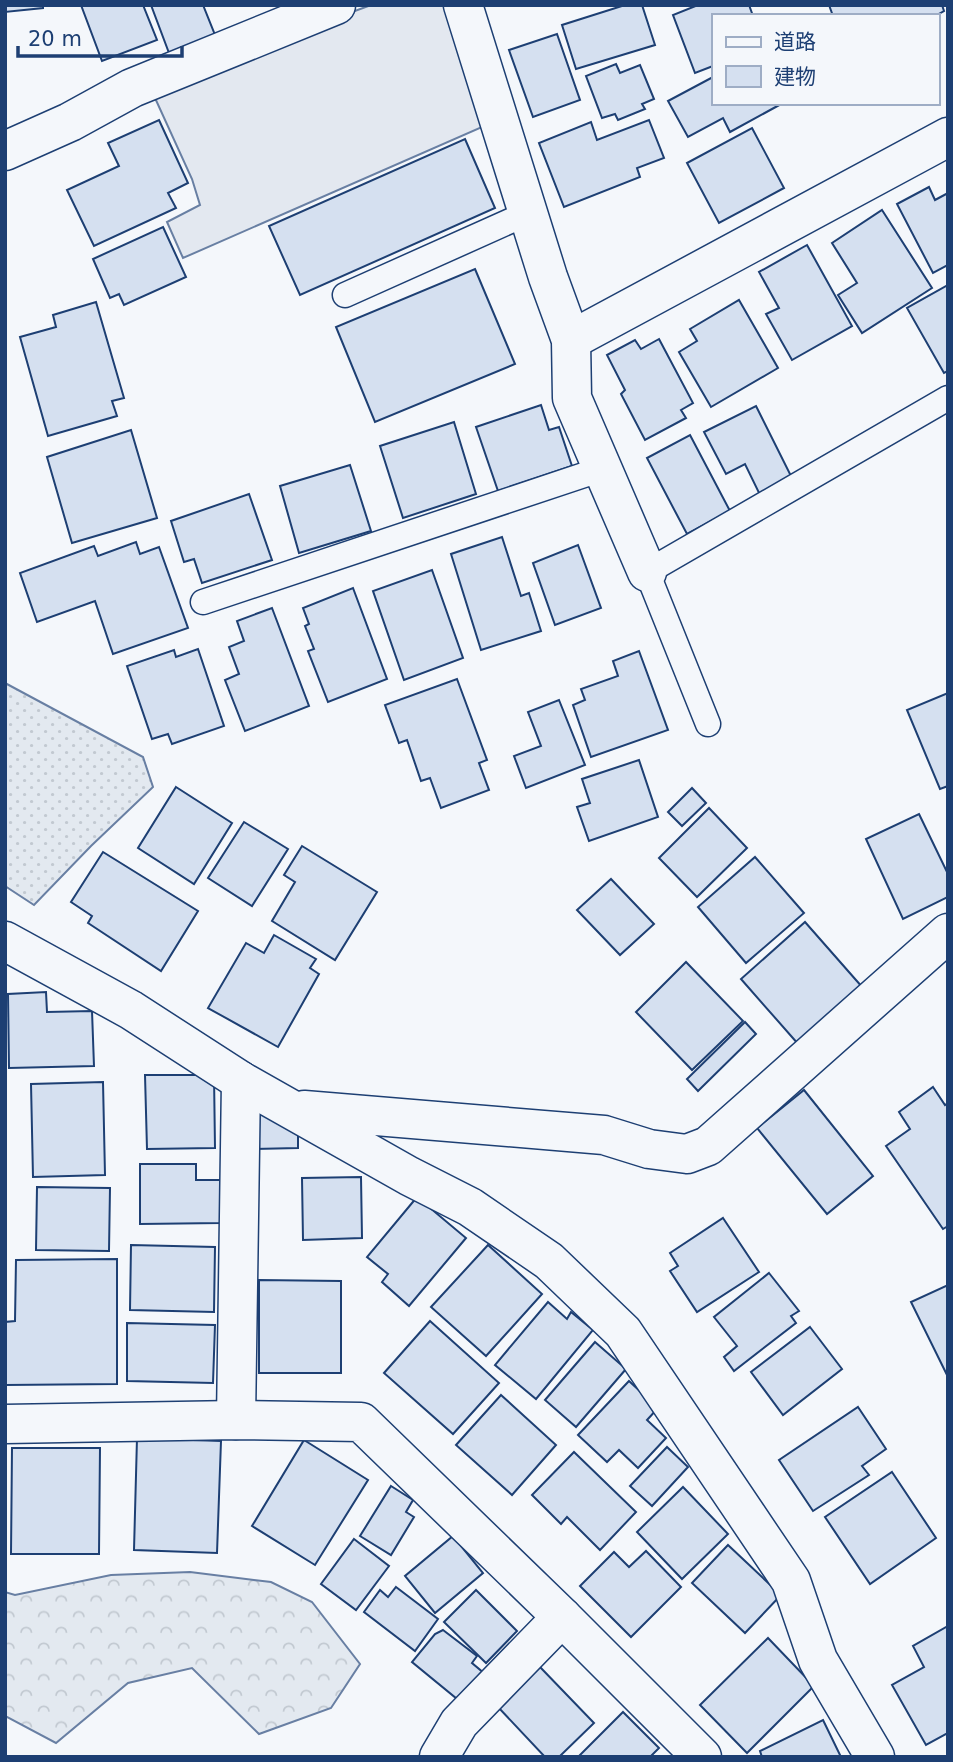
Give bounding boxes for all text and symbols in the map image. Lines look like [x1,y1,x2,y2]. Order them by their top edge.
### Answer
scale bar [18,14,182,58]
legend [712,14,939,105]
text: 20 m [28,27,82,51]
text: 道路 [774,30,816,54]
text: 建物 [774,65,816,89]

